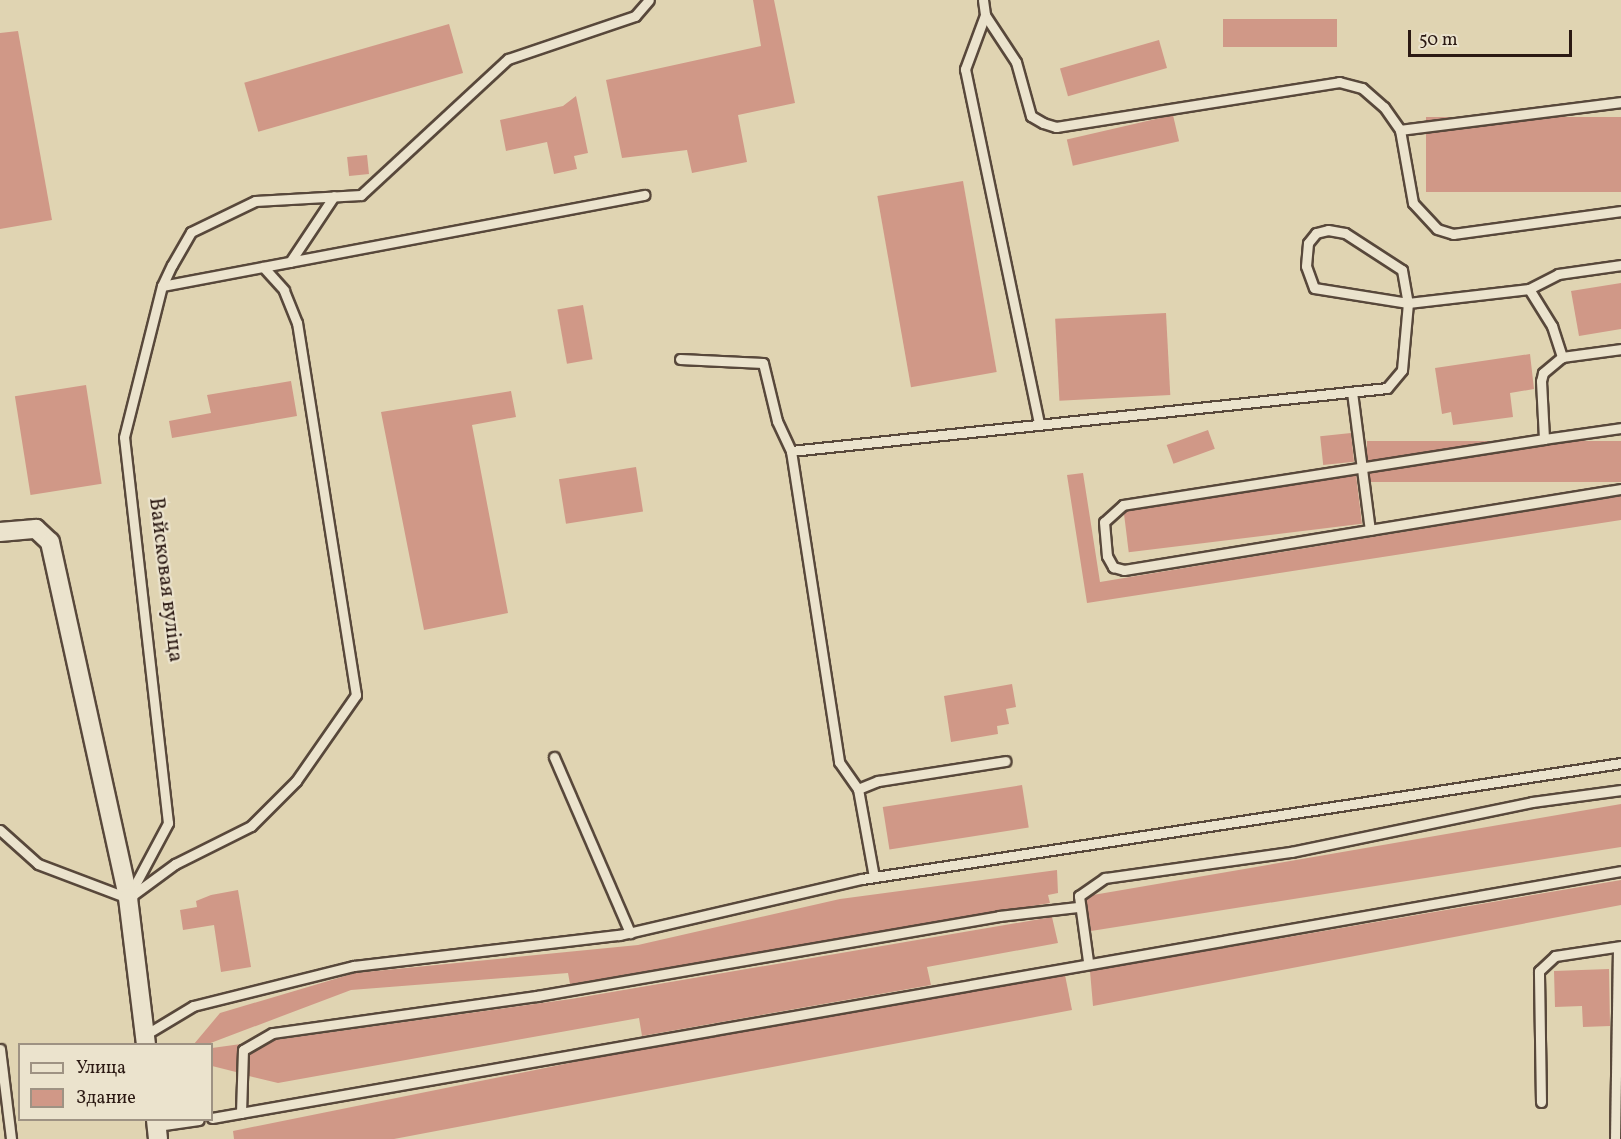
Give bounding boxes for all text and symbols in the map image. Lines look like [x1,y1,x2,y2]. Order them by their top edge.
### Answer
scale bar [1411,18,1574,56]
text: 50 m [1419,28,1458,53]
street label: Вайсковая вуліца [142,496,188,664]
legend [18,1043,213,1121]
text: Улица [76,1056,126,1081]
text: Здание [76,1086,136,1111]

